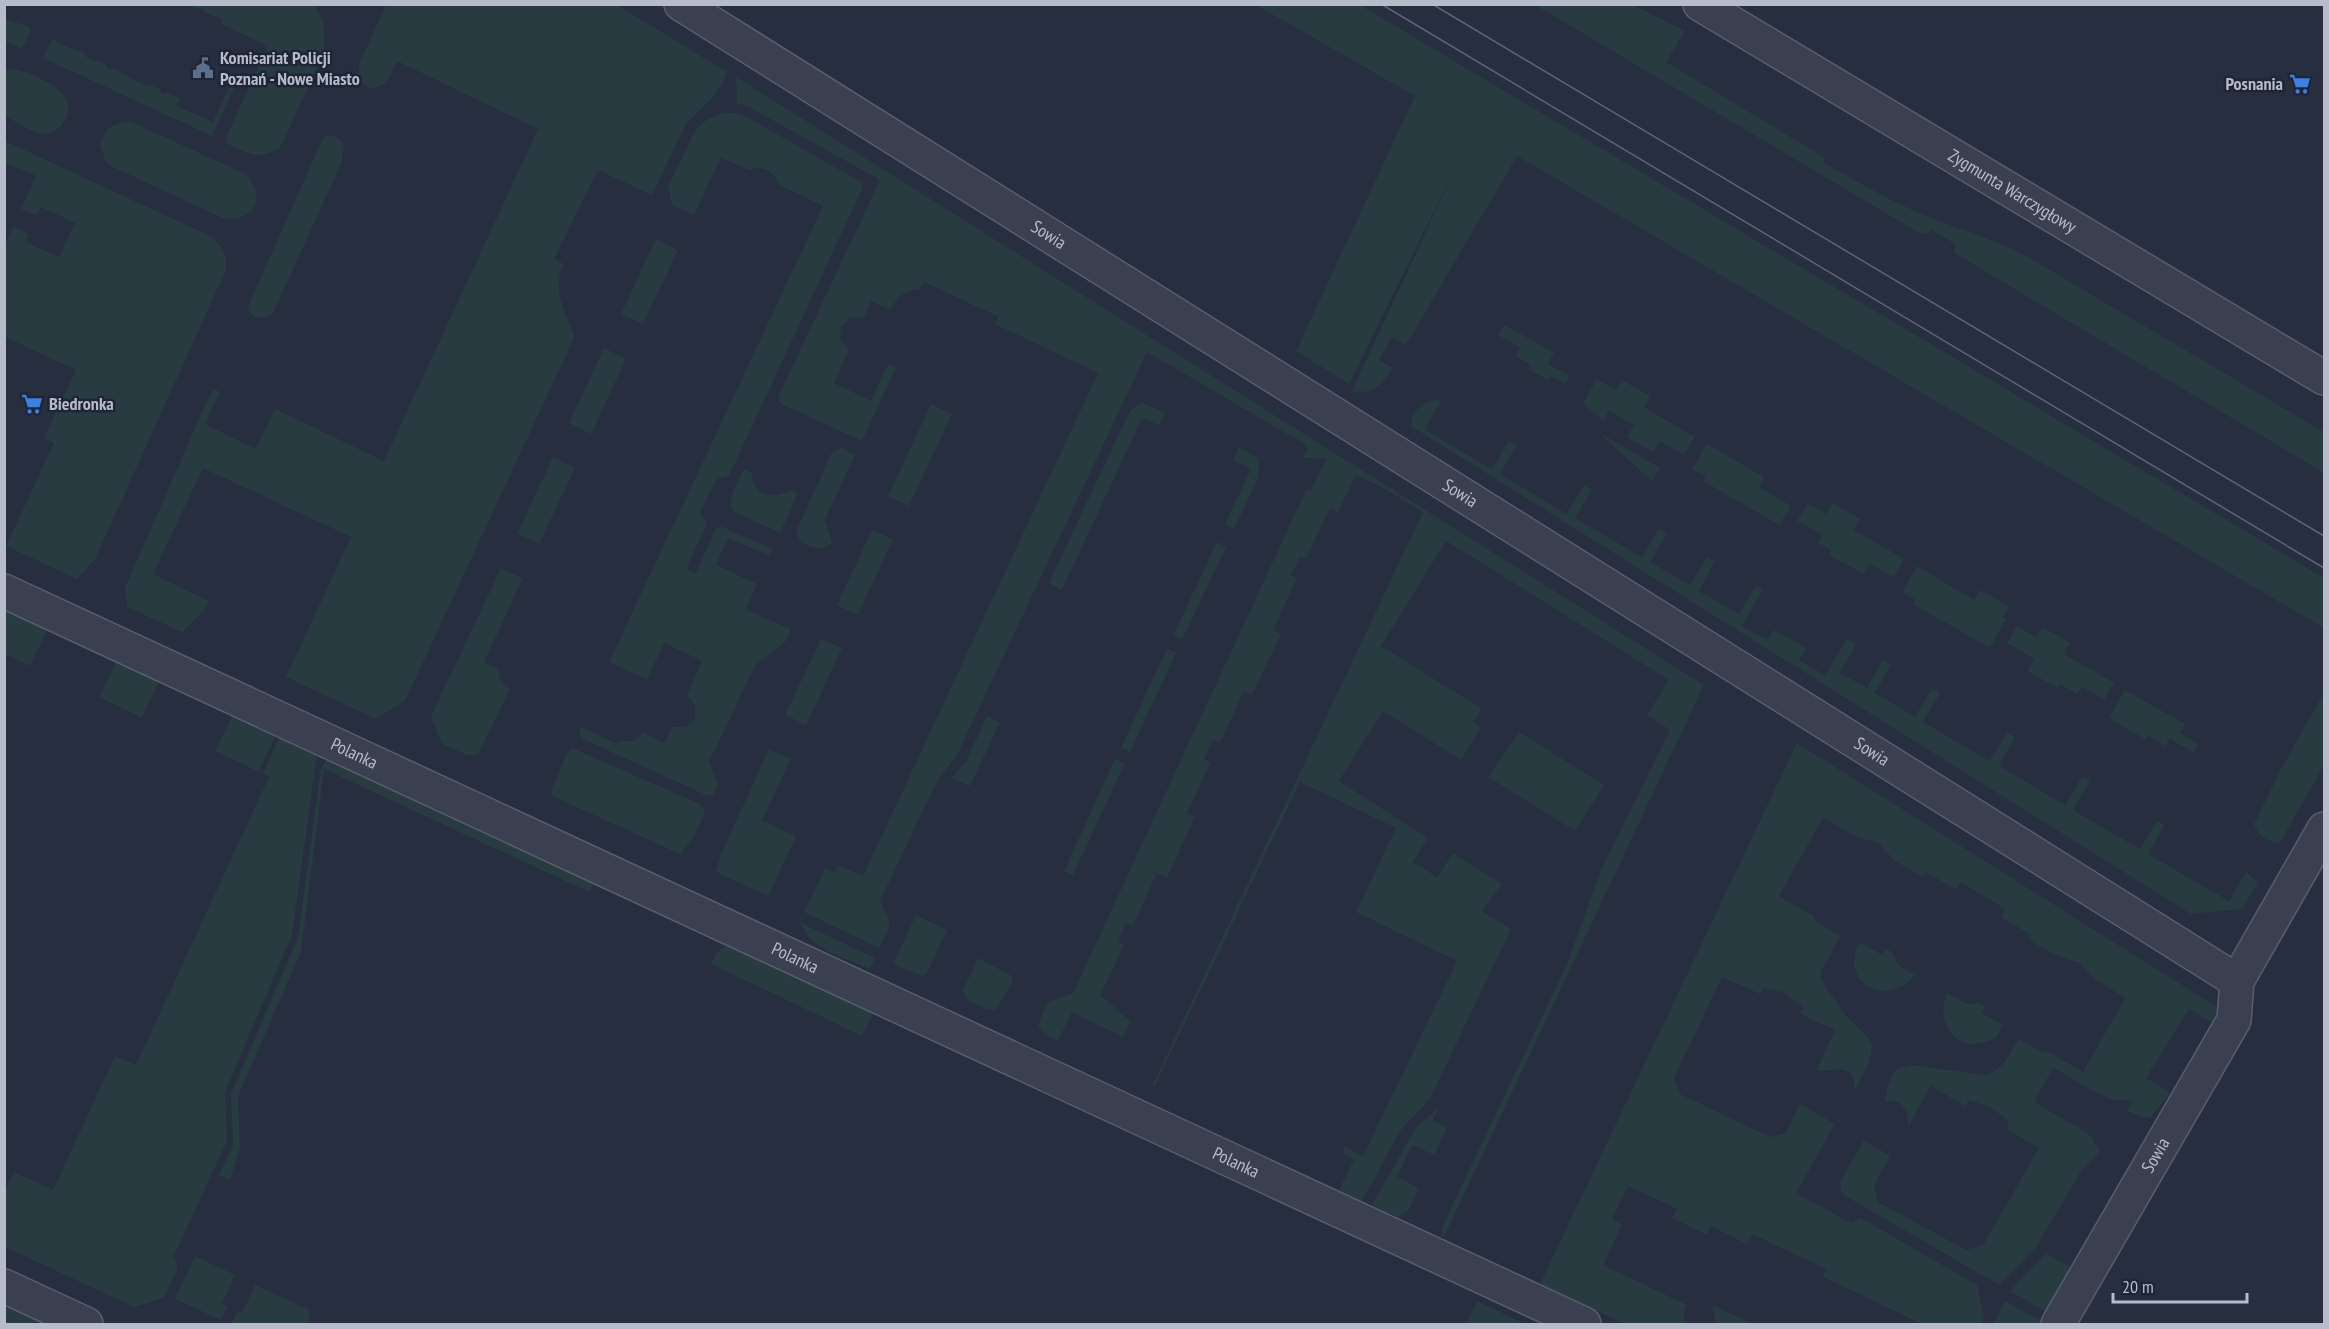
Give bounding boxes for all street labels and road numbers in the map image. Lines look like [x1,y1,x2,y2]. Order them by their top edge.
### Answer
street label: Zygmunta Warczygłowy [1944,143,2081,238]
street label: Sowia [1027,215,1071,254]
street label: Sowia [1439,473,1482,512]
street label: Polanka [327,732,381,774]
street label: Sowia [1850,732,1894,771]
street label: Polanka [768,937,822,978]
street label: Sowia [2136,1133,2175,1177]
street label: Polanka [1209,1141,1263,1183]

